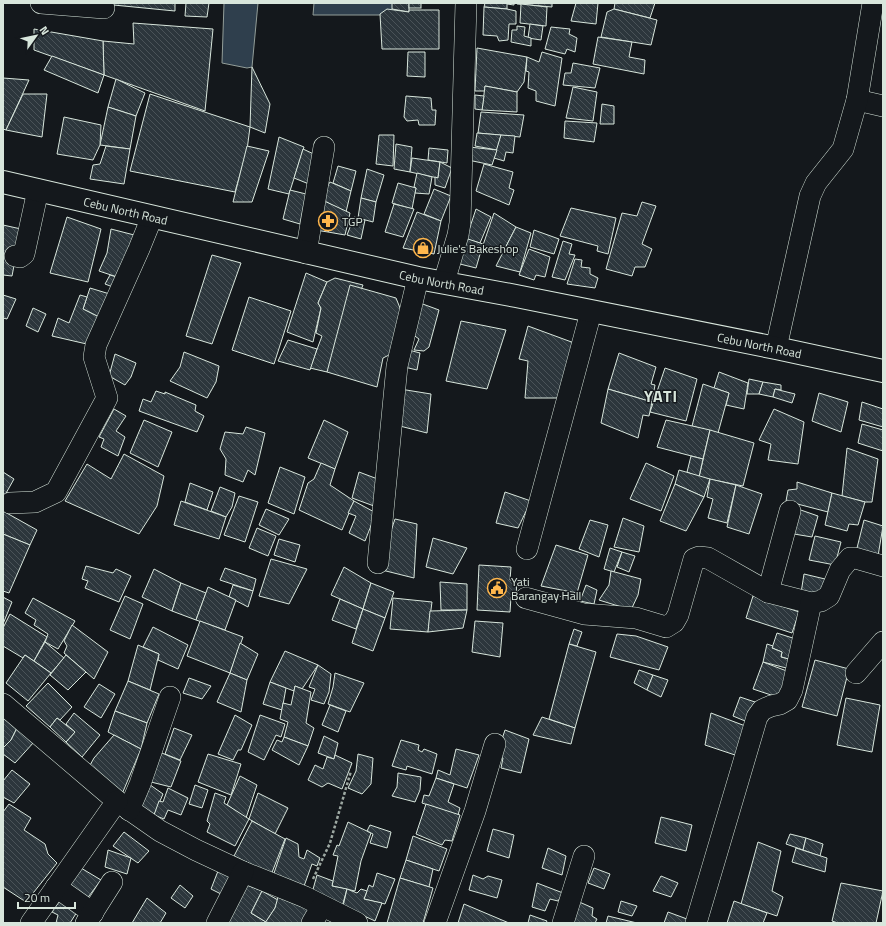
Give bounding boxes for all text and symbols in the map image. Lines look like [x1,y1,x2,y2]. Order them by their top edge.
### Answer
north arrow [16,16,56,56]
text: N [36,23,53,38]
street label: Cebu North Road [82,191,170,229]
pharmacy icon: TGP [317,210,339,232]
place label: TGP [342,212,363,231]
shop icon: Julie's Bakeshop [412,237,434,259]
place label: Julie's Bakeshop [437,239,519,258]
street label: Cebu North Road [398,265,486,299]
street label: Cebu North Road [716,327,804,363]
district label: YATI [644,384,678,408]
place label: Yati Barangay Hall [511,572,581,605]
public building icon: Yati Barangay Hall [486,577,508,599]
scale bar [18,884,75,910]
text: 20 m [24,888,50,907]

